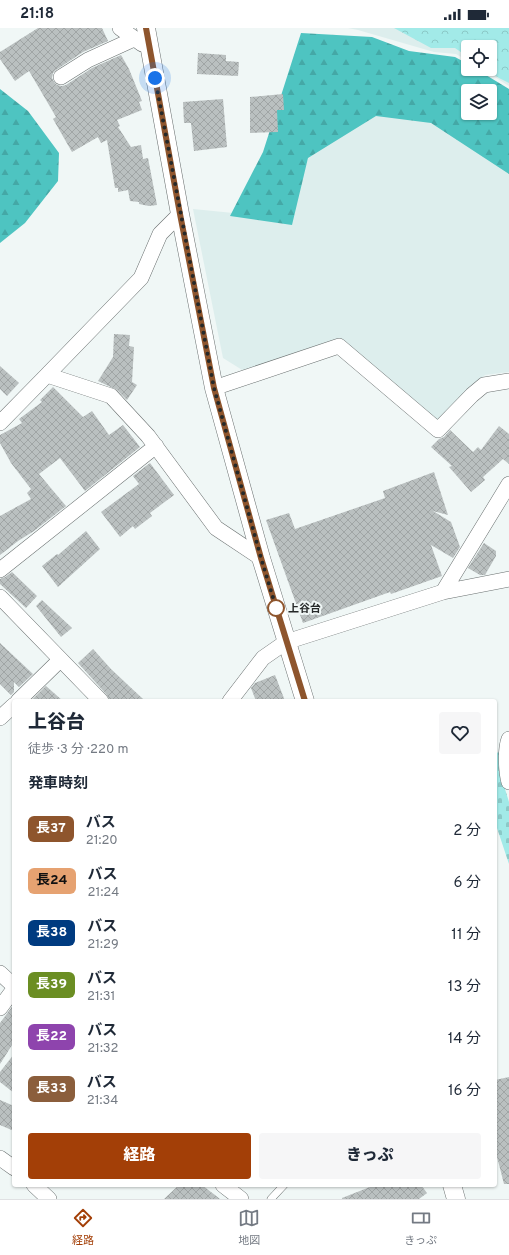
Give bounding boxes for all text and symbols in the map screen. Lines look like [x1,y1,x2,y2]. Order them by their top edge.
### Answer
text: 21:18 [20,5,54,24]
map controls [461,40,497,120]
button: locate [461,40,497,76]
your location [145,68,165,88]
button: layers [461,84,497,120]
marker: 上谷台 [267,599,285,617]
place label: 上谷台 [288,602,321,616]
text: 上谷台 [28,711,85,735]
button: heart [439,712,481,754]
text: 徒歩 · 3 分 · 220 m [28,742,128,758]
text: 発車時刻 [28,775,88,794]
text: バス [86,814,116,833]
text: 長37 [36,820,66,837]
text: 2 分 [453,822,481,841]
text: 21:20 [86,833,118,849]
text: バス [88,866,118,885]
text: 長24 [36,872,68,889]
text: 6 分 [454,874,481,893]
text: 21:24 [88,885,119,901]
text: バス [87,918,117,937]
text: 長38 [36,924,67,941]
text: 11 分 [451,926,481,945]
text: 21:29 [87,937,119,953]
text: バス [87,970,117,989]
text: 長39 [36,976,67,993]
text: 13 分 [448,978,481,997]
text: 21:31 [87,989,115,1005]
text: バス [87,1022,117,1041]
text: 長22 [36,1028,67,1045]
text: 14 分 [448,1030,481,1049]
text: 21:32 [87,1041,118,1057]
text: バス [87,1074,117,1093]
text: 長33 [36,1080,67,1097]
text: 16 分 [448,1082,481,1101]
text: 21:34 [87,1093,118,1109]
button: 経路 [28,1133,251,1179]
button: きっぷ [259,1133,481,1179]
tab: 経路 [72,1207,94,1248]
tab: 地図 [238,1207,260,1248]
tab: きっぷ [404,1207,437,1248]

